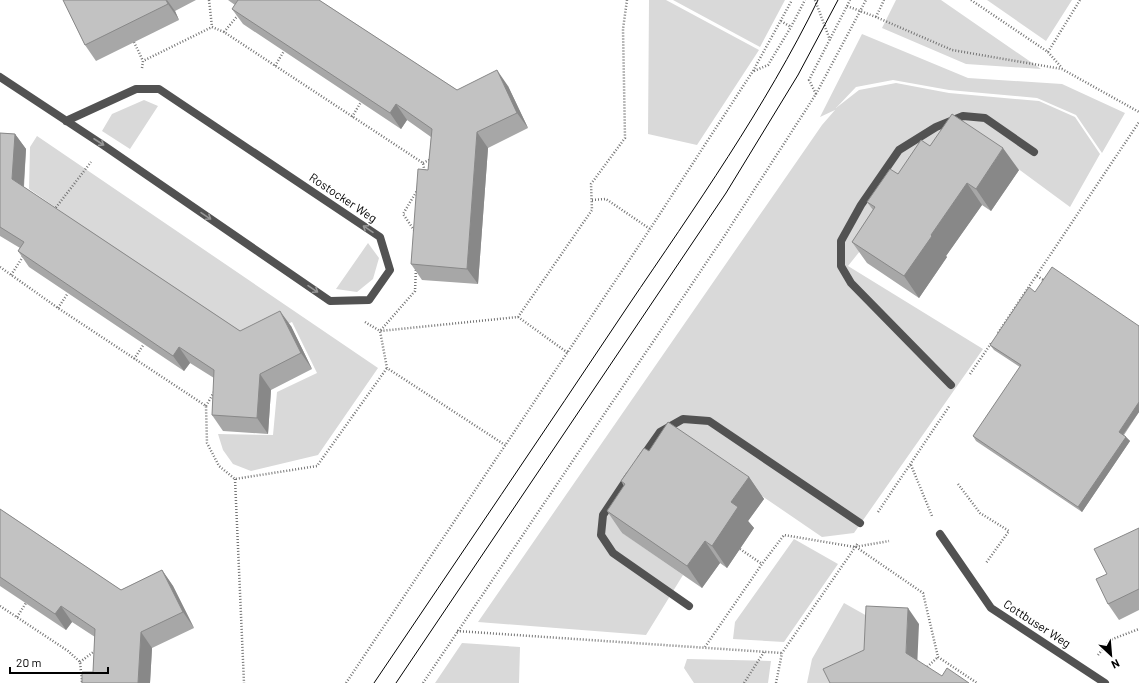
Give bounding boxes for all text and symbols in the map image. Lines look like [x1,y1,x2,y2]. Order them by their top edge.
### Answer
one-way arrow [93,138,104,146]
street label: Rostocker Weg [307,169,380,225]
one-way arrow [200,212,211,220]
one-way arrow [363,225,374,233]
one-way arrow [308,285,319,293]
street label: Cottbuser Weg [1001,596,1074,650]
north arrow [1091,635,1131,675]
scale bar [10,649,108,675]
text: 20 m [16,655,42,669]
text: N [1109,657,1122,672]

